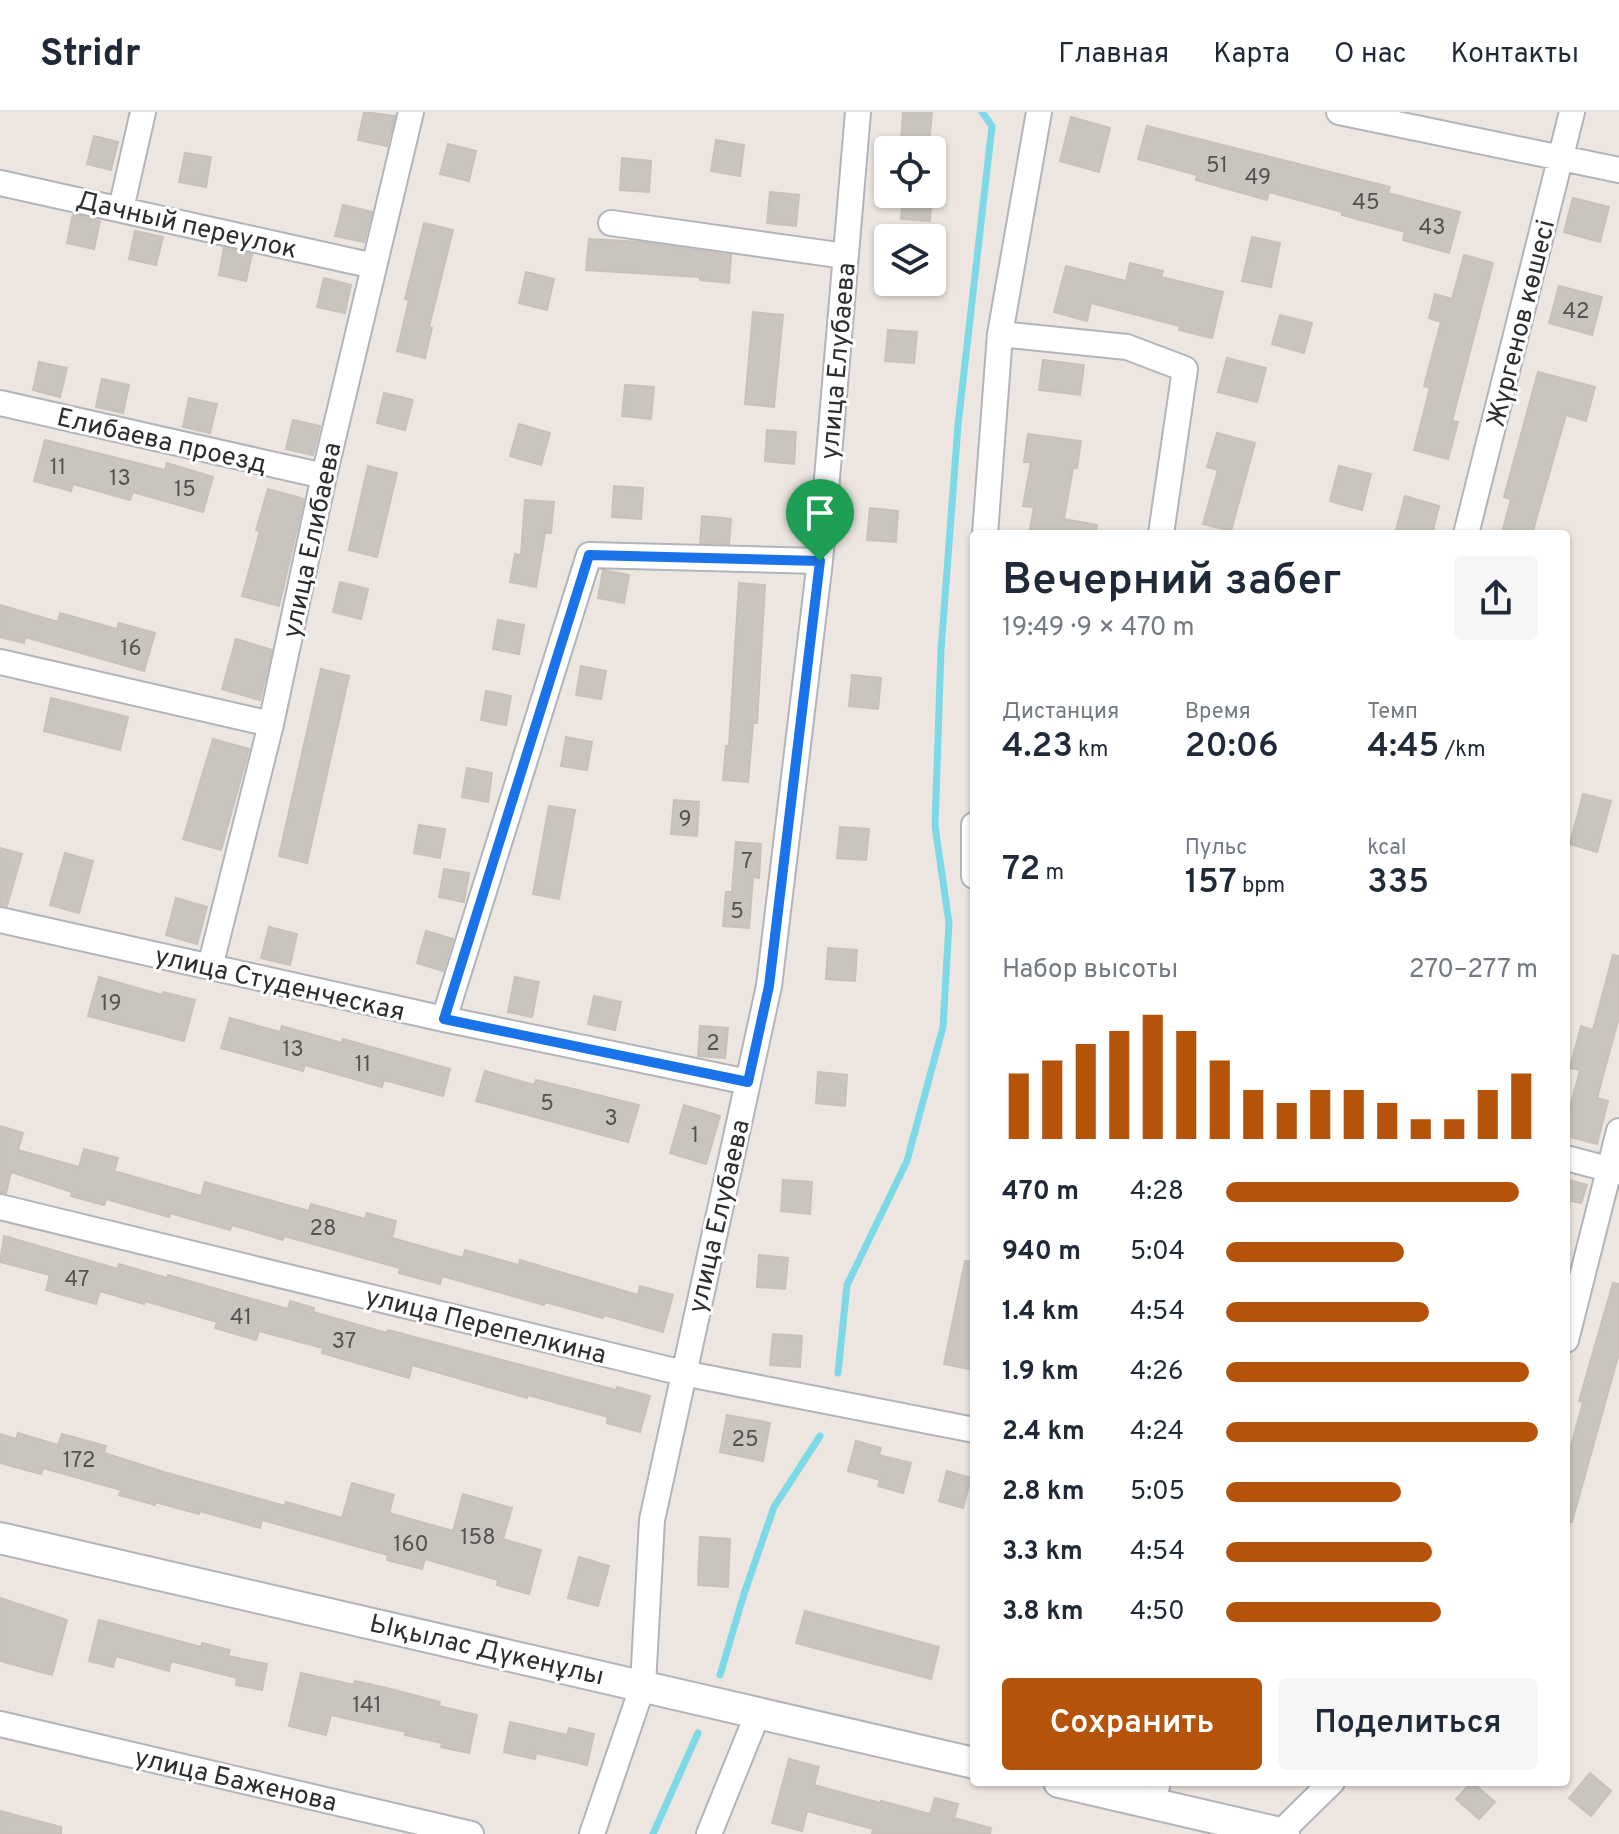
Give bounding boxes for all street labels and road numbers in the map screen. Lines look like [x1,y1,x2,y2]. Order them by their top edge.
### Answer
street label: Дачный переулок [73,185,300,268]
street label: Жүргенов көшесі [1481,217,1564,431]
street label: улица Елубаева [814,261,865,461]
street label: Елибаева проезд [53,402,270,483]
street label: улица Елибаева [277,440,350,641]
street label: улица Студенческая [151,941,408,1030]
street label: улица Елубаева [682,1117,759,1317]
street label: улица Перепелкина [362,1282,609,1373]
street label: Ықылас Дүкенұлы [366,1608,607,1694]
street label: улица Баженова [131,1742,340,1821]

